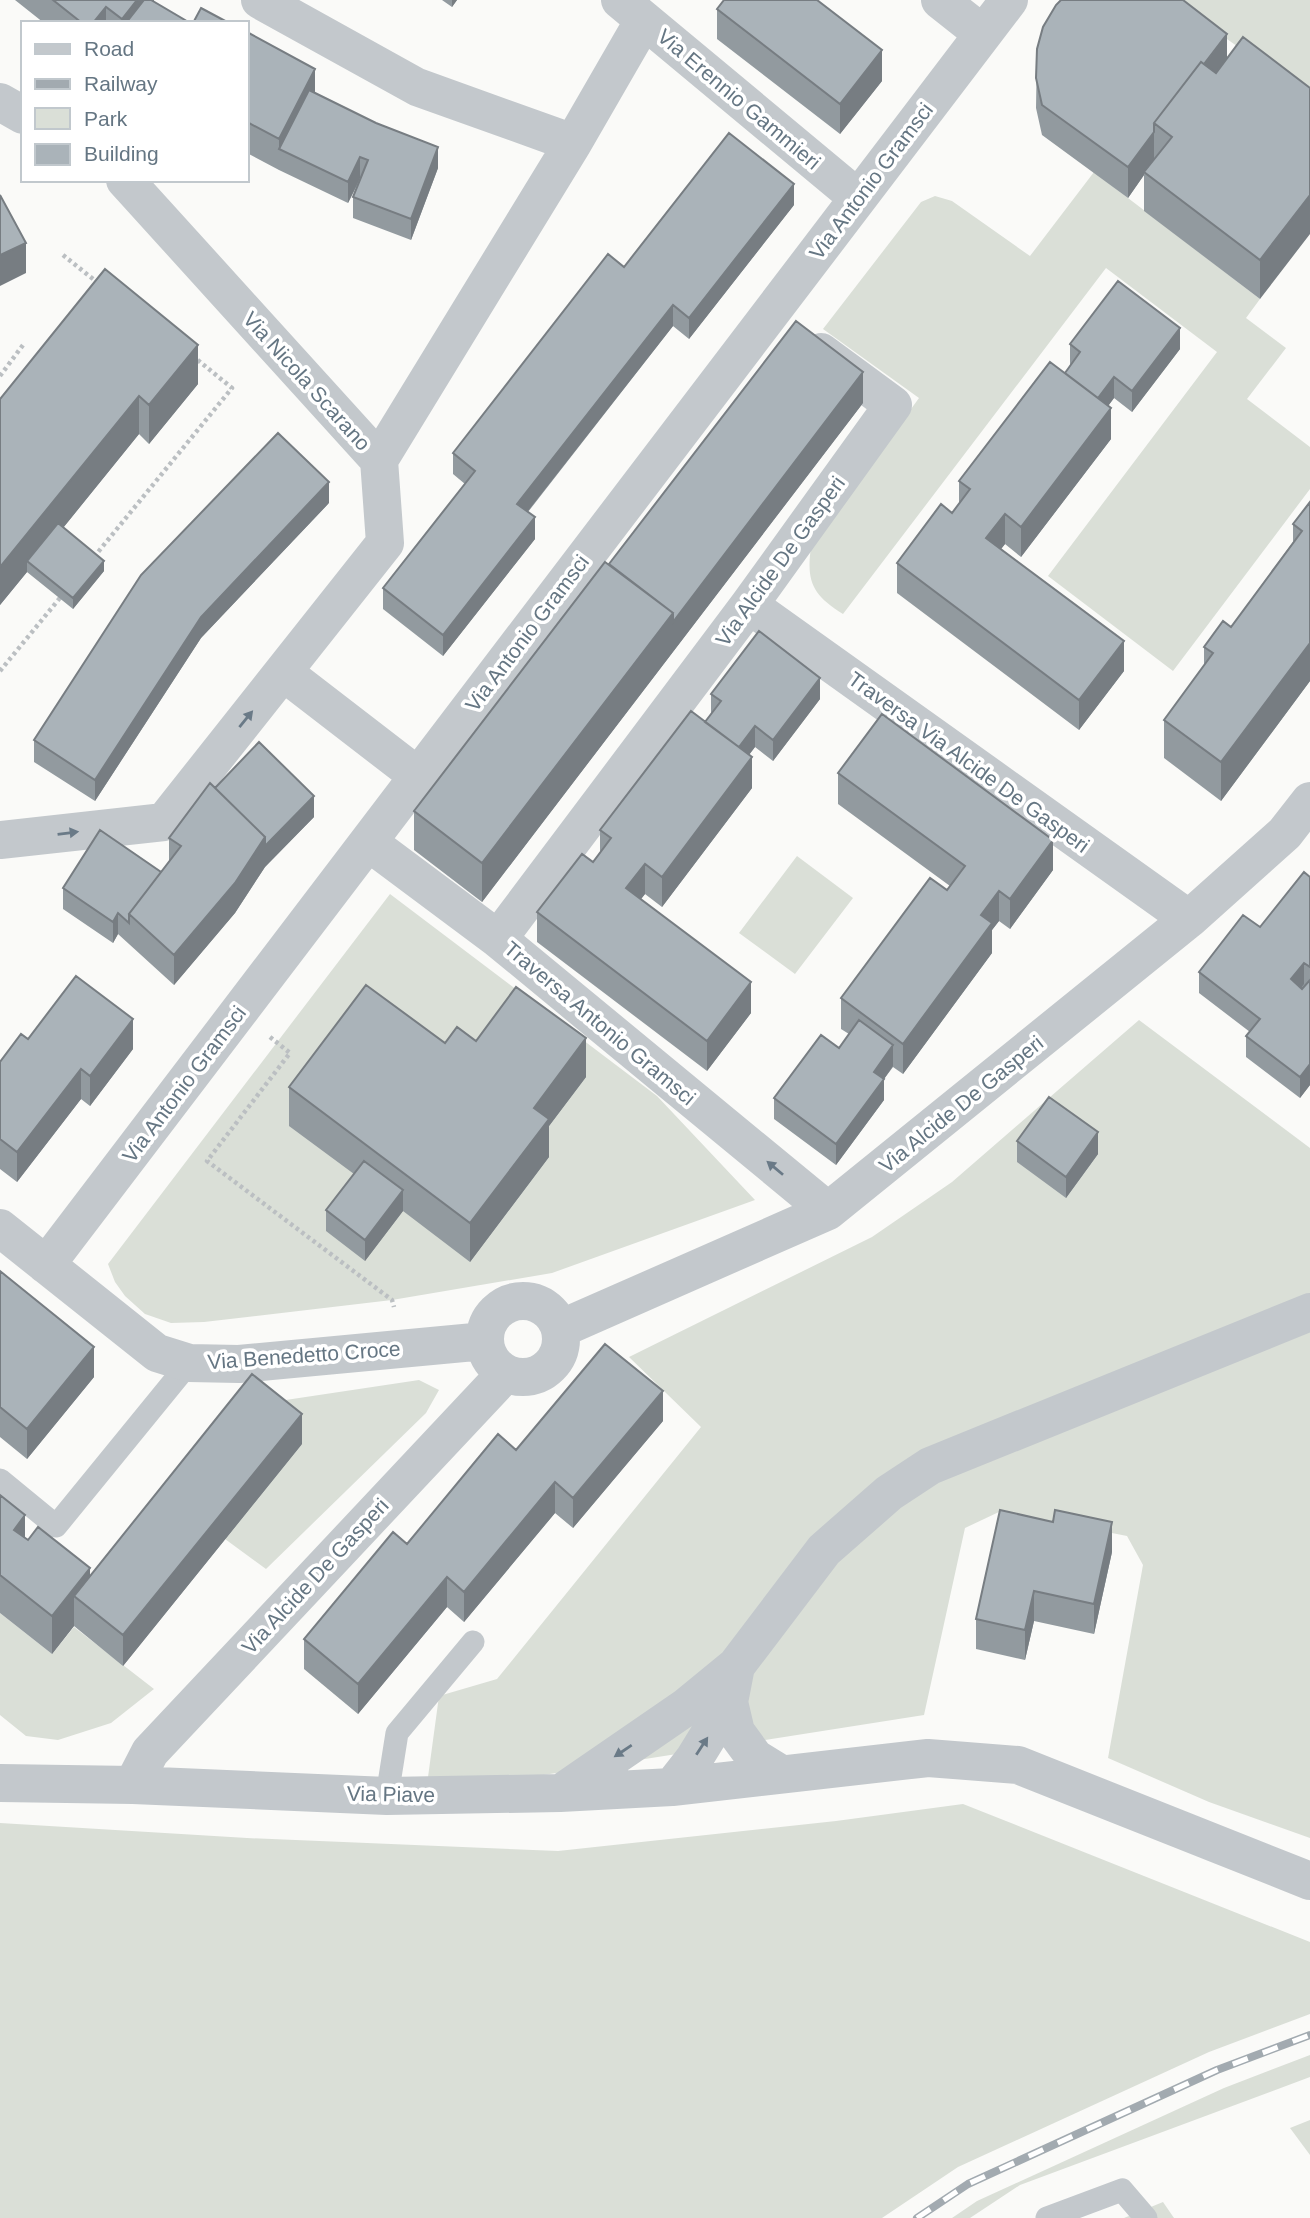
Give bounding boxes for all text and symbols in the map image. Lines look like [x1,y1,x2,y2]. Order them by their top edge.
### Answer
legend [21,21,248,182]
street label: Via Erennio Gammieri [653,24,825,174]
text: Road [84,37,134,60]
text: Railway [84,72,158,95]
street label: Via Antonio Gramsci [805,98,937,264]
text: Park [84,107,128,130]
text: Building [84,142,159,165]
street label: Via Nicola Scarano [239,307,375,455]
street label: Via Alcide De Gasperi [711,472,849,650]
street label: Via Antonio Gramsci [461,550,593,716]
street label: Traversa Via Alcide De Gasperi [844,667,1094,857]
one-way arrow [238,711,253,729]
one-way arrow [57,827,79,838]
street label: Traversa Antonio Gramsci [500,936,700,1110]
street label: Via Antonio Gramsci [118,1001,250,1167]
street label: Via Alcide De Gasperi [875,1031,1047,1177]
one-way arrow [767,1160,785,1175]
street label: Via Benedetto Croce [207,1337,401,1373]
street label: Via Alcide De Gasperi [237,1494,393,1658]
one-way arrow [696,1736,709,1755]
one-way arrow [613,1744,632,1757]
street label: Via Piave [347,1782,435,1806]

